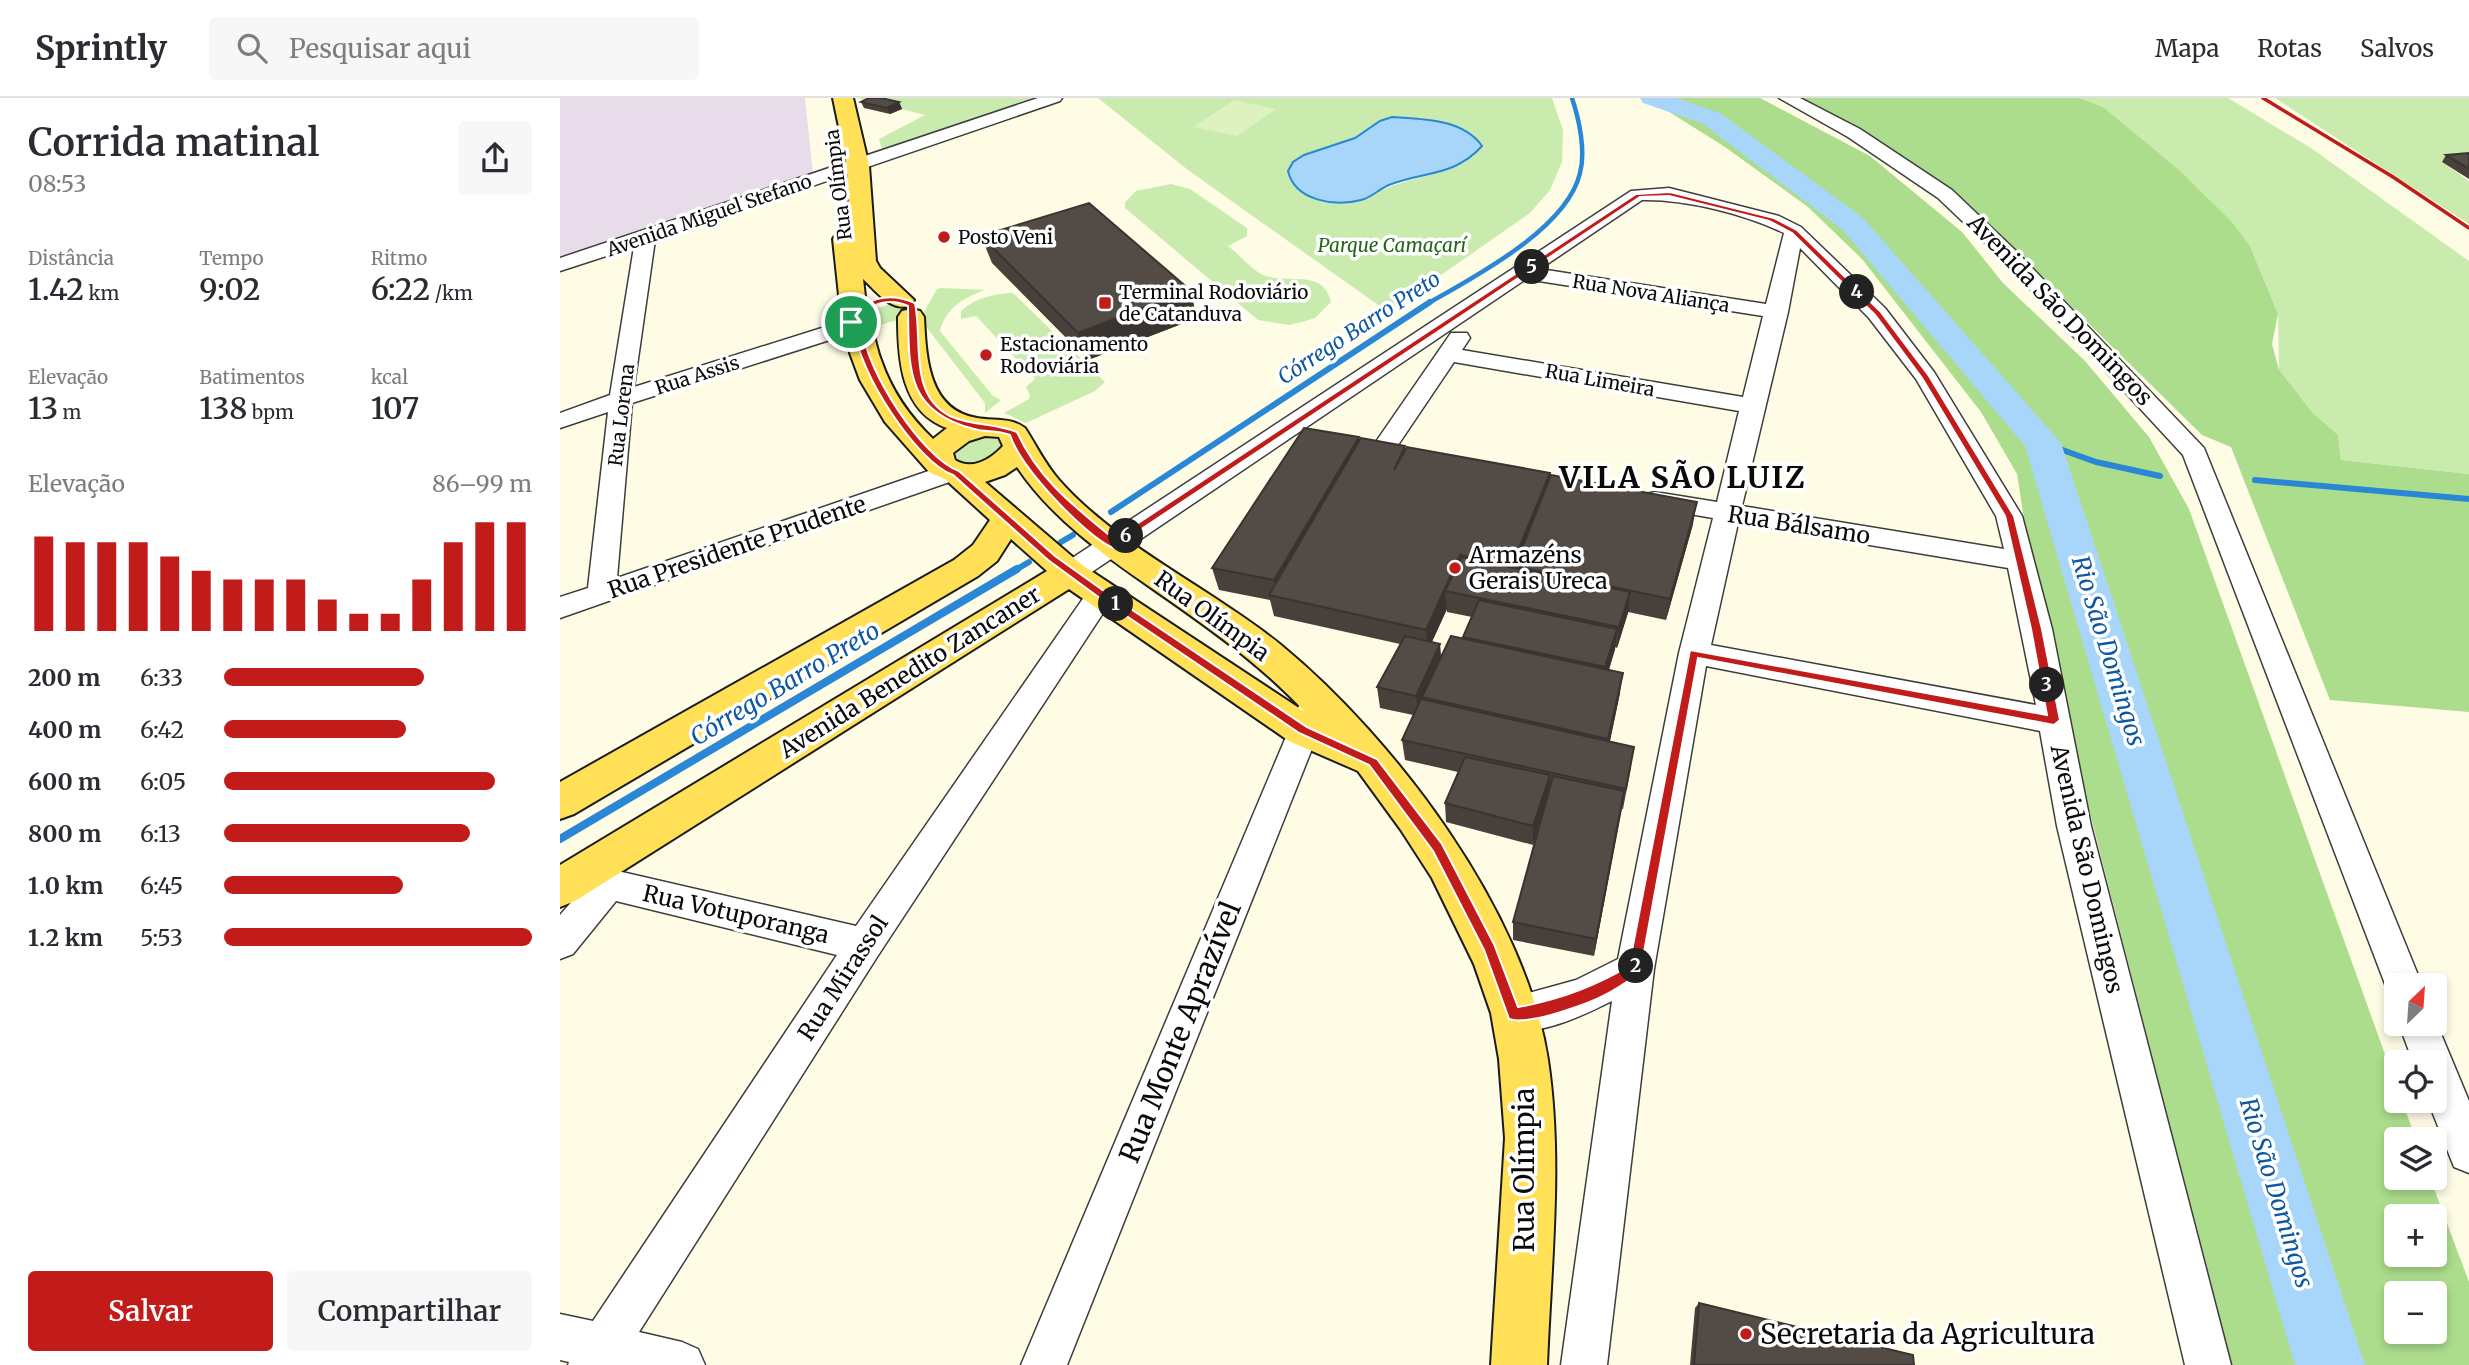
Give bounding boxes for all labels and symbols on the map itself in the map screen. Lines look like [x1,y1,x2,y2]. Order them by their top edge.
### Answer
street label: Rua Olímpia [819,128,857,242]
street label: Avenida Miguel Stefano [602,169,815,262]
street label: Avenida São Domingos [1961,207,2159,411]
place label: Posto Veni [958,225,1053,249]
marker: Posto Veni [936,229,952,245]
park label: Parque Camaçarí [1318,233,1469,257]
pin: 5 [1514,250,1550,284]
water label: Córrego Barro Preto [1272,265,1445,390]
street label: Rua Nova Aliança [1571,269,1731,317]
pin: 4 [1840,274,1874,310]
place label: Terminal Rodoviário de Catanduva [1119,280,1308,326]
pin [821,292,881,352]
marker: Terminal Rodoviário de Catanduva [1097,295,1113,311]
place label: Estacionamento Rodoviária [1000,332,1148,378]
marker: Estacionamento Rodoviária [978,347,994,363]
street label: Rua Assis [652,350,742,400]
street label: Rua Limeira [1543,359,1657,401]
street label: Rua Lorena [603,362,639,468]
district label: VILA SÃO LUIZ [1558,458,1807,496]
street label: Rua Presidente Prudente [604,489,870,604]
street label: Rua Bálsamo [1726,499,1872,550]
pin: 6 [1108,518,1144,554]
place label: Armazéns Gerais Ureca [1468,540,1608,595]
water label: Rio São Domingos [2065,552,2152,750]
marker: Armazéns Gerais Ureca [1447,560,1463,576]
street label: Rua Olímpia [1149,564,1275,667]
street label: Avenida Benedito Zancaner [773,579,1046,765]
pin: 1 [1098,587,1134,622]
water label: Córrego Barro Preto [684,615,885,752]
pin: 3 [2030,668,2064,702]
street label: Avenida São Domingos [2045,741,2130,996]
street label: Rua Votuporanga [640,878,832,949]
street label: Rua Monte Aprazível [1111,896,1249,1168]
street label: Rua Mirassol [791,910,894,1046]
pin: 2 [1618,948,1654,984]
north arrow [2384,973,2446,1036]
street label: Rua Olímpia [1506,1088,1542,1252]
water label: Rio São Domingos [2233,1094,2320,1292]
place label: Secretaria da Agricultura [1760,1316,2095,1352]
marker: Secretaria da Agricultura [1738,1326,1754,1342]

